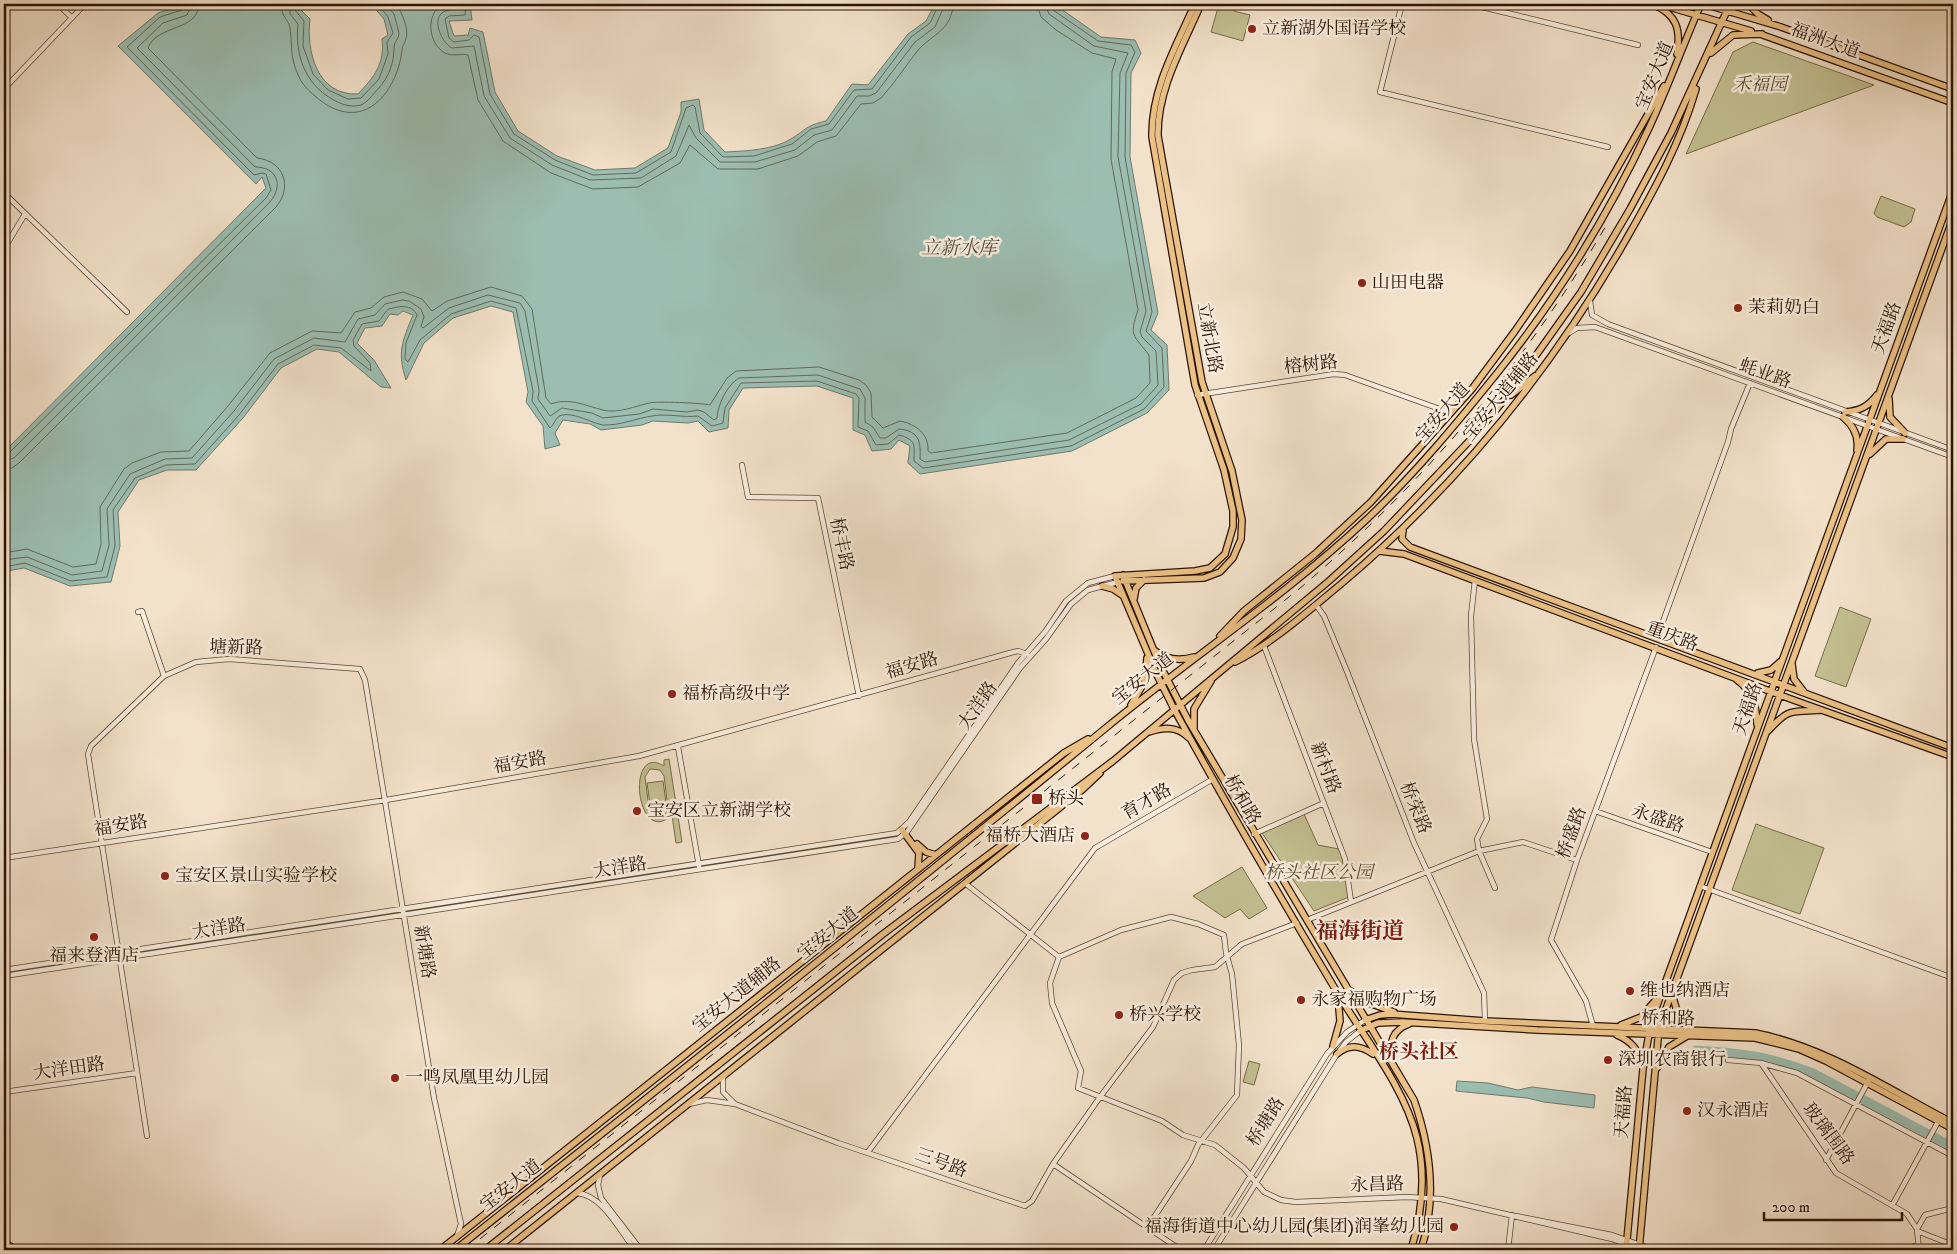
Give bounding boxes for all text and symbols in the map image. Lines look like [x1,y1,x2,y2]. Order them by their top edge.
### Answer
place label: 立新湖外国语学校 [1262,18,1406,40]
street label: 福洲大道 [1787,18,1863,64]
marker: 立新湖外国语学校 [1246,23,1258,35]
street label: 宝安大道 [1631,39,1679,113]
park label: 禾福园 [1733,74,1790,96]
water label: 立新水库 [921,237,1000,260]
place label: 山田电器 [1372,272,1444,294]
marker: 山田电器 [1356,277,1368,289]
place label: 茉莉奶白 [1748,297,1820,319]
street label: 天福路 [1867,299,1907,357]
street label: 立新北路 [1192,301,1226,375]
marker: 茉莉奶白 [1732,302,1744,314]
street label: 宝安大道辅路 [1458,348,1544,446]
street label: 榕树路 [1283,351,1339,379]
street label: 蚝业路 [1736,354,1794,394]
street label: 宝安大道 [1411,379,1475,447]
street label: 桥丰路 [825,515,857,573]
street label: 重庆路 [1643,617,1701,657]
street label: 塘新路 [209,637,263,659]
street label: 福安路 [883,648,941,684]
street label: 宝安大道 [1108,648,1178,710]
street label: 大洋路 [954,678,1002,734]
street label: 天福路 [1729,680,1767,738]
place label: 福桥高级中学 [682,683,790,705]
marker: 福桥高级中学 [666,688,678,700]
street label: 新村路 [1305,739,1345,797]
street label: 福安路 [492,747,548,779]
street label: 桥和路 [1219,771,1265,829]
street label: 育才路 [1118,779,1176,825]
street label: 桥荣路 [1395,779,1435,837]
place label: 桥头 [1048,788,1084,810]
marker: 桥头 [1030,792,1044,806]
place label: 宝安区立新湖学校 [647,800,791,822]
street label: 永盛路 [1629,800,1687,838]
street label: 桥盛路 [1552,804,1592,862]
marker: 宝安区立新湖学校 [631,805,643,817]
street label: 福安路 [93,811,149,841]
place label: 福桥大酒店 [985,825,1075,847]
marker: 福桥大酒店 [1079,830,1091,842]
street label: 大洋路 [592,853,648,883]
park label: 桥头社区公园 [1265,862,1376,884]
place label: 宝安区景山实验学校 [175,865,337,887]
marker: 宝安区景山实验学校 [159,870,171,882]
street label: 宝安大道 [793,903,863,965]
street label: 大洋路 [191,914,247,944]
district label: 福海街道 [1316,918,1404,945]
street label: 新塘路 [409,924,439,980]
marker: 福来登酒店 [88,931,100,943]
place label: 福来登酒店 [49,945,139,967]
street label: 宝安大道辅路 [688,952,786,1038]
place label: 维也纳酒店 [1640,980,1730,1002]
marker: 维也纳酒店 [1624,985,1636,997]
place label: 永家福购物广场 [1311,989,1437,1011]
marker: 永家福购物广场 [1295,994,1307,1006]
place label: 桥兴学校 [1129,1004,1201,1026]
street label: 桥和路 [1641,1008,1695,1030]
marker: 桥兴学校 [1113,1009,1125,1021]
district label: 桥头社区 [1379,1040,1459,1065]
place label: 深圳农商银行 [1618,1049,1726,1071]
street label: 大洋田路 [32,1053,106,1085]
marker: 深圳农商银行 [1602,1054,1614,1066]
place label: 一鸣凤凰里幼儿园 [405,1067,549,1089]
marker: 一鸣凤凰里幼儿园 [389,1072,401,1084]
street label: 天福路 [1611,1084,1637,1140]
street label: 桥塘路 [1242,1093,1290,1151]
street label: 玻璃围路 [1798,1099,1858,1169]
place label: 汉永酒店 [1697,1100,1769,1122]
marker: 汉永酒店 [1681,1105,1693,1117]
street label: 三号路 [912,1143,970,1183]
street label: 宝安大道 [476,1155,546,1217]
street label: 永昌路 [1350,1173,1404,1197]
scale bar [1764,1189,1902,1221]
text: 200 m [1772,1198,1810,1217]
place label: 福海街道中心幼儿园(集团)润峯幼儿园 [1144,1216,1444,1238]
marker: 福海街道中心幼儿园(集团)润峯幼儿园 [1448,1221,1460,1233]

